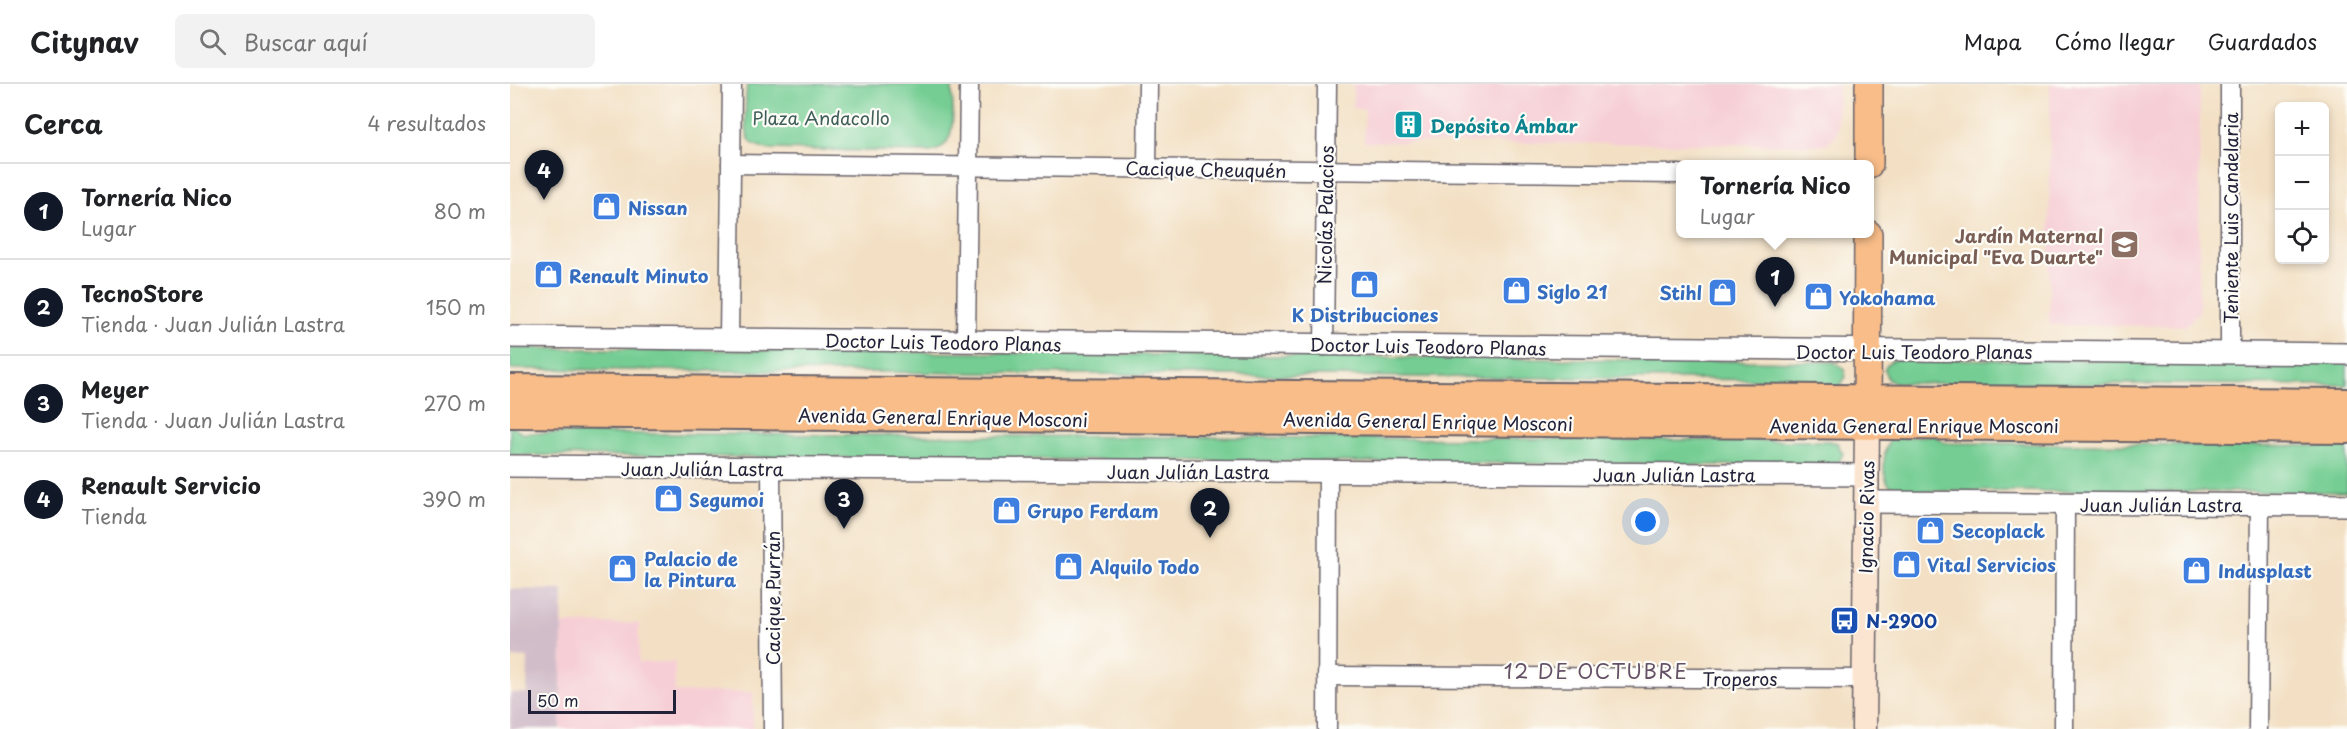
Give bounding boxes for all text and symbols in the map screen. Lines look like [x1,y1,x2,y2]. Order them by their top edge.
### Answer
search box [175,14,595,68]
text: Citynav [30,20,139,63]
icon: search [196,25,229,58]
text: Buscar aquí [244,25,368,58]
text: Mapa [1964,25,2022,57]
text: Cómo llegar [2055,25,2175,57]
text: Guardados [2208,25,2317,57]
map controls [2275,102,2329,264]
button: + [2275,102,2329,156]
text: Cerca [24,104,103,143]
park label: Plaza Andacollo [752,104,890,131]
text: 4 resultados [368,108,486,138]
building icon: Depósito Ámbar [1393,109,1425,141]
place label: Depósito Ámbar [1430,112,1579,139]
street label: Teniente Luis Candelaria [2217,112,2244,324]
street label: Nicolás Palacios [1310,145,1340,285]
pin: 4 [525,150,564,200]
street label: Cacique Cheuquén [1125,154,1287,184]
button: − [2275,156,2329,210]
popup [1676,160,1874,238]
text: Tornería Nico [1700,168,1850,201]
text: Tornería Nico [81,180,232,213]
shop icon: Nissan [591,191,623,223]
place label: Nissan [628,194,688,221]
text: 1 [39,196,48,226]
text: 80 m [434,196,486,226]
text: Lugar [1700,201,1755,231]
button: locate [2275,210,2329,264]
text: Lugar [81,213,136,243]
place label: Jardín Maternal Municipal "Eva Duarte" [1889,222,2103,270]
school or university icon: Jardín Maternal Municipal "Eva Duarte" [2108,229,2140,261]
pin: 1 [1756,258,1794,307]
shop icon: Renault Minuto [532,259,564,291]
place label: Renault Minuto [569,262,709,289]
shop icon: K Distribuciones [1349,269,1381,301]
shop icon: Siglo 21 [1500,275,1532,307]
text: TecnoStore [81,276,203,309]
shop icon: Stihl [1707,276,1739,308]
place label: Siglo 21 [1537,278,1608,305]
place label: Stihl [1660,279,1702,306]
shop icon: Yokohama [1802,281,1834,313]
place label: Yokohama [1839,284,1936,311]
text: 2 [36,292,51,322]
text: 150 m [426,292,486,322]
place label: K Distribuciones [1292,301,1439,328]
text: Tienda · Juan Julián Lastra [81,309,345,339]
street label: Doctor Luis Teodoro Planas [824,326,1062,358]
street label: Doctor Luis Teodoro Planas [1309,330,1547,362]
street label: Doctor Luis Teodoro Planas [1796,338,2032,365]
text: Meyer [81,372,149,405]
text: 3 [37,388,50,418]
text: 270 m [423,388,486,418]
street label: Avenida General Enrique Mosconi [798,401,1088,433]
text: Tienda · Juan Julián Lastra [81,405,345,435]
street label: Avenida General Enrique Mosconi [1283,405,1573,437]
street label: Avenida General Enrique Mosconi [1769,412,2059,439]
street label: Juan Julián Lastra [621,455,783,482]
street label: Juan Julián Lastra [1107,458,1269,485]
street label: Ignacio Rivas [1852,460,1880,574]
street label: Juan Julián Lastra [1593,461,1755,488]
text: Renault Servicio [81,468,261,501]
pin: 3 [824,480,864,529]
shop icon: Segumoi [652,483,684,515]
text: 4 [37,484,50,514]
text: 390 m [422,484,486,514]
place label: Segumoi [689,486,764,513]
pin: 2 [1190,488,1230,538]
street label: Juan Julián Lastra [2080,491,2242,518]
shop icon: Grupo Ferdam [990,494,1022,526]
place label: Grupo Ferdam [1027,497,1159,524]
text: Tienda [81,501,147,531]
your location [1631,507,1660,536]
shop icon: Secoplack [1915,514,1947,546]
place label: Secoplack [1952,517,2045,544]
street label: Cacique Purrán [759,531,786,665]
place label: Palacio de la Pintura [644,545,738,593]
shop icon: Vital Servicios [1890,548,1922,580]
shop icon: Alquilo Todo [1053,550,1085,582]
place label: Vital Servicios [1927,551,2056,578]
shop icon: Palacio de la Pintura [607,552,639,584]
place label: Alquilo Todo [1090,553,1199,580]
shop icon: Indusplast [2181,554,2213,586]
place label: Indusplast [2218,557,2312,584]
bus stop icon: N-2900 [1829,604,1861,636]
place label: N-2900 [1866,607,1937,634]
district label: 12 DE OCTUBRE [1504,656,1688,686]
street label: Troperos [1702,665,1778,692]
scale bar [528,687,676,714]
text: 50 m [537,688,578,712]

